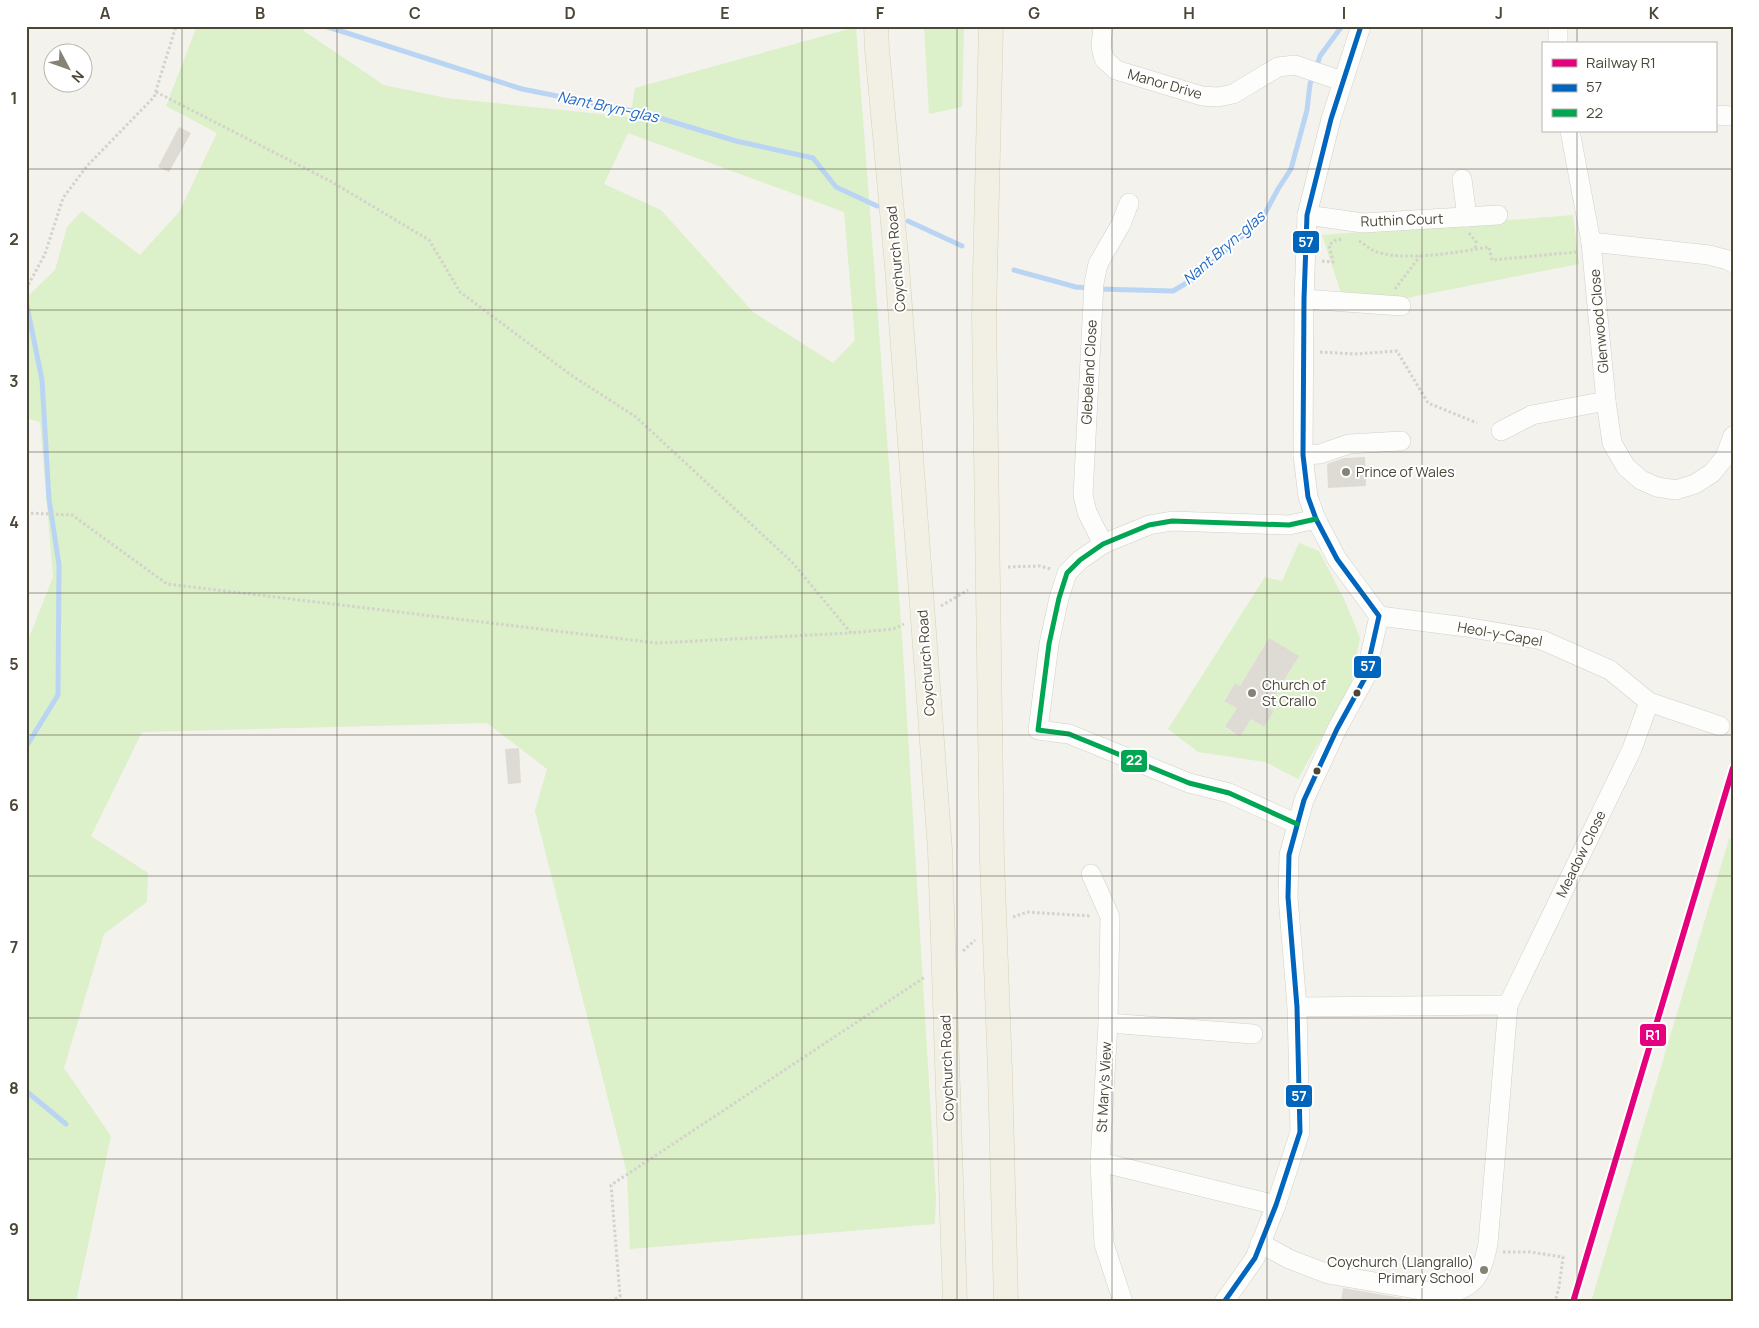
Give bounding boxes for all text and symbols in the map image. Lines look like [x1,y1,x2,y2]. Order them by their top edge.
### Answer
text: A [100,2,111,24]
text: B [255,2,265,24]
text: C [409,2,421,24]
text: D [564,2,576,24]
text: E [720,2,730,24]
text: F [876,2,885,24]
text: G [1028,2,1040,24]
text: H [1183,2,1195,24]
text: I [1342,2,1346,24]
text: J [1495,2,1503,24]
text: K [1649,2,1660,24]
north arrow [42,42,92,92]
legend [1542,42,1716,132]
text: Railway R1 [1586,52,1656,73]
street label: Manor Drive [1126,64,1205,103]
text: N [68,67,89,87]
text: 57 [1586,76,1602,97]
water label: Nant Bryn-glas [556,86,662,128]
text: 1 [10,87,18,109]
text: 22 [1586,102,1603,123]
street label: Coychurch Road [881,205,910,313]
water label: Nant Bryn-glas [1178,205,1270,289]
street label: Ruthin Court [1360,209,1444,230]
text: 2 [9,228,19,250]
line badge: 57 [1292,230,1320,254]
text: 57 [1298,232,1314,251]
street label: Glenwood Close [1584,268,1613,374]
street label: Glebeland Close [1076,319,1101,425]
text: 3 [9,370,19,392]
place label: Prince of Wales [1356,462,1455,481]
marker: Prince of Wales [1340,466,1352,478]
text: 4 [9,511,19,533]
street label: Coychurch Road [912,609,939,717]
street label: Heol-y-Capel [1456,617,1544,650]
text: 5 [9,653,19,675]
line badge: 57 [1353,655,1382,679]
text: 57 [1360,656,1376,675]
place label: Church of St Crallo [1262,675,1326,710]
marker: Church of St Crallo [1246,687,1258,699]
unlabelled marker [1352,688,1362,698]
line badge: 22 [1120,749,1148,773]
text: 22 [1126,750,1142,769]
unlabelled marker [1312,766,1322,776]
text: 6 [9,794,19,816]
street label: Meadow Close [1551,807,1610,900]
text: 7 [10,936,18,958]
street label: Coychurch Road [935,1014,958,1122]
line badge: R1 [1639,1023,1667,1047]
text: R1 [1645,1025,1661,1044]
street label: St Mary's View [1092,1041,1115,1133]
text: 8 [9,1077,19,1099]
line badge: 57 [1285,1084,1313,1108]
text: 57 [1291,1086,1307,1105]
text: 9 [9,1218,19,1240]
place label: Coychurch (Llangrallo) Primary School [1327,1252,1474,1287]
marker: Coychurch (Llangrallo) Primary School [1478,1264,1490,1276]

